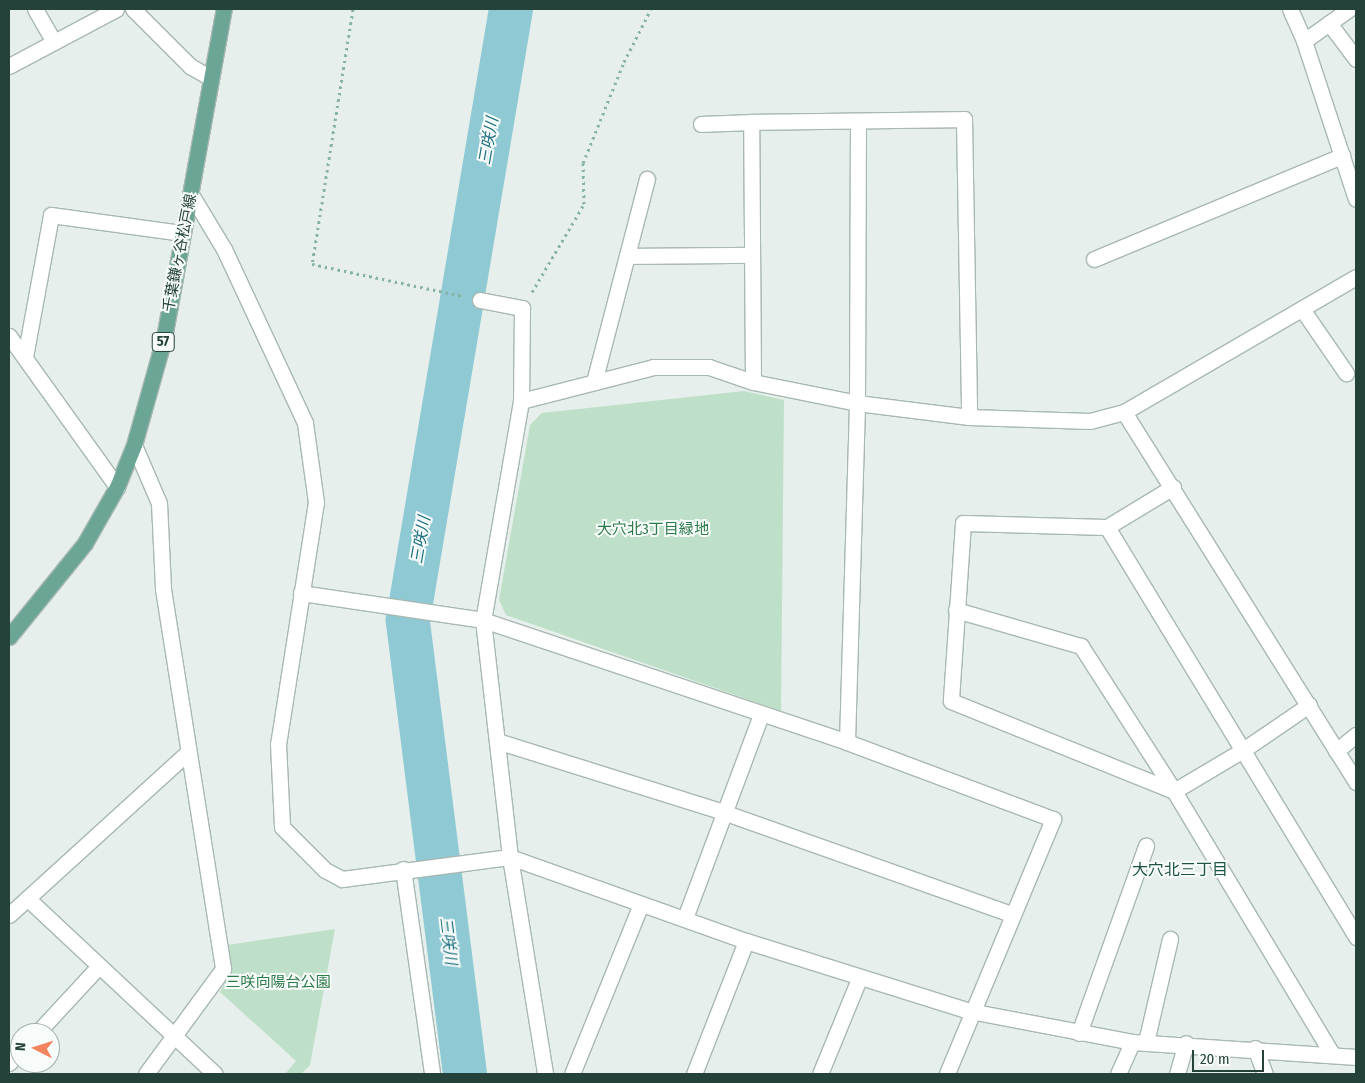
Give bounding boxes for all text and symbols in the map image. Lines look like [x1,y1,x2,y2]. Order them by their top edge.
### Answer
water label: 三咲川 [475,116,503,166]
street label: 千葉鎌ヶ谷松戸線 [160,192,200,314]
road number: 57 [150,331,176,354]
water label: 三咲川 [407,515,435,565]
park label: 大穴北3丁目緑地 [597,521,709,539]
district label: 大穴北三丁目 [1132,860,1228,880]
water label: 三咲川 [436,916,460,966]
park label: 三咲向陽台公園 [226,974,330,992]
north arrow [10,1023,60,1073]
scale bar [1195,1040,1268,1072]
text: N [12,1042,29,1052]
text: 20 m [1200,1050,1230,1068]

